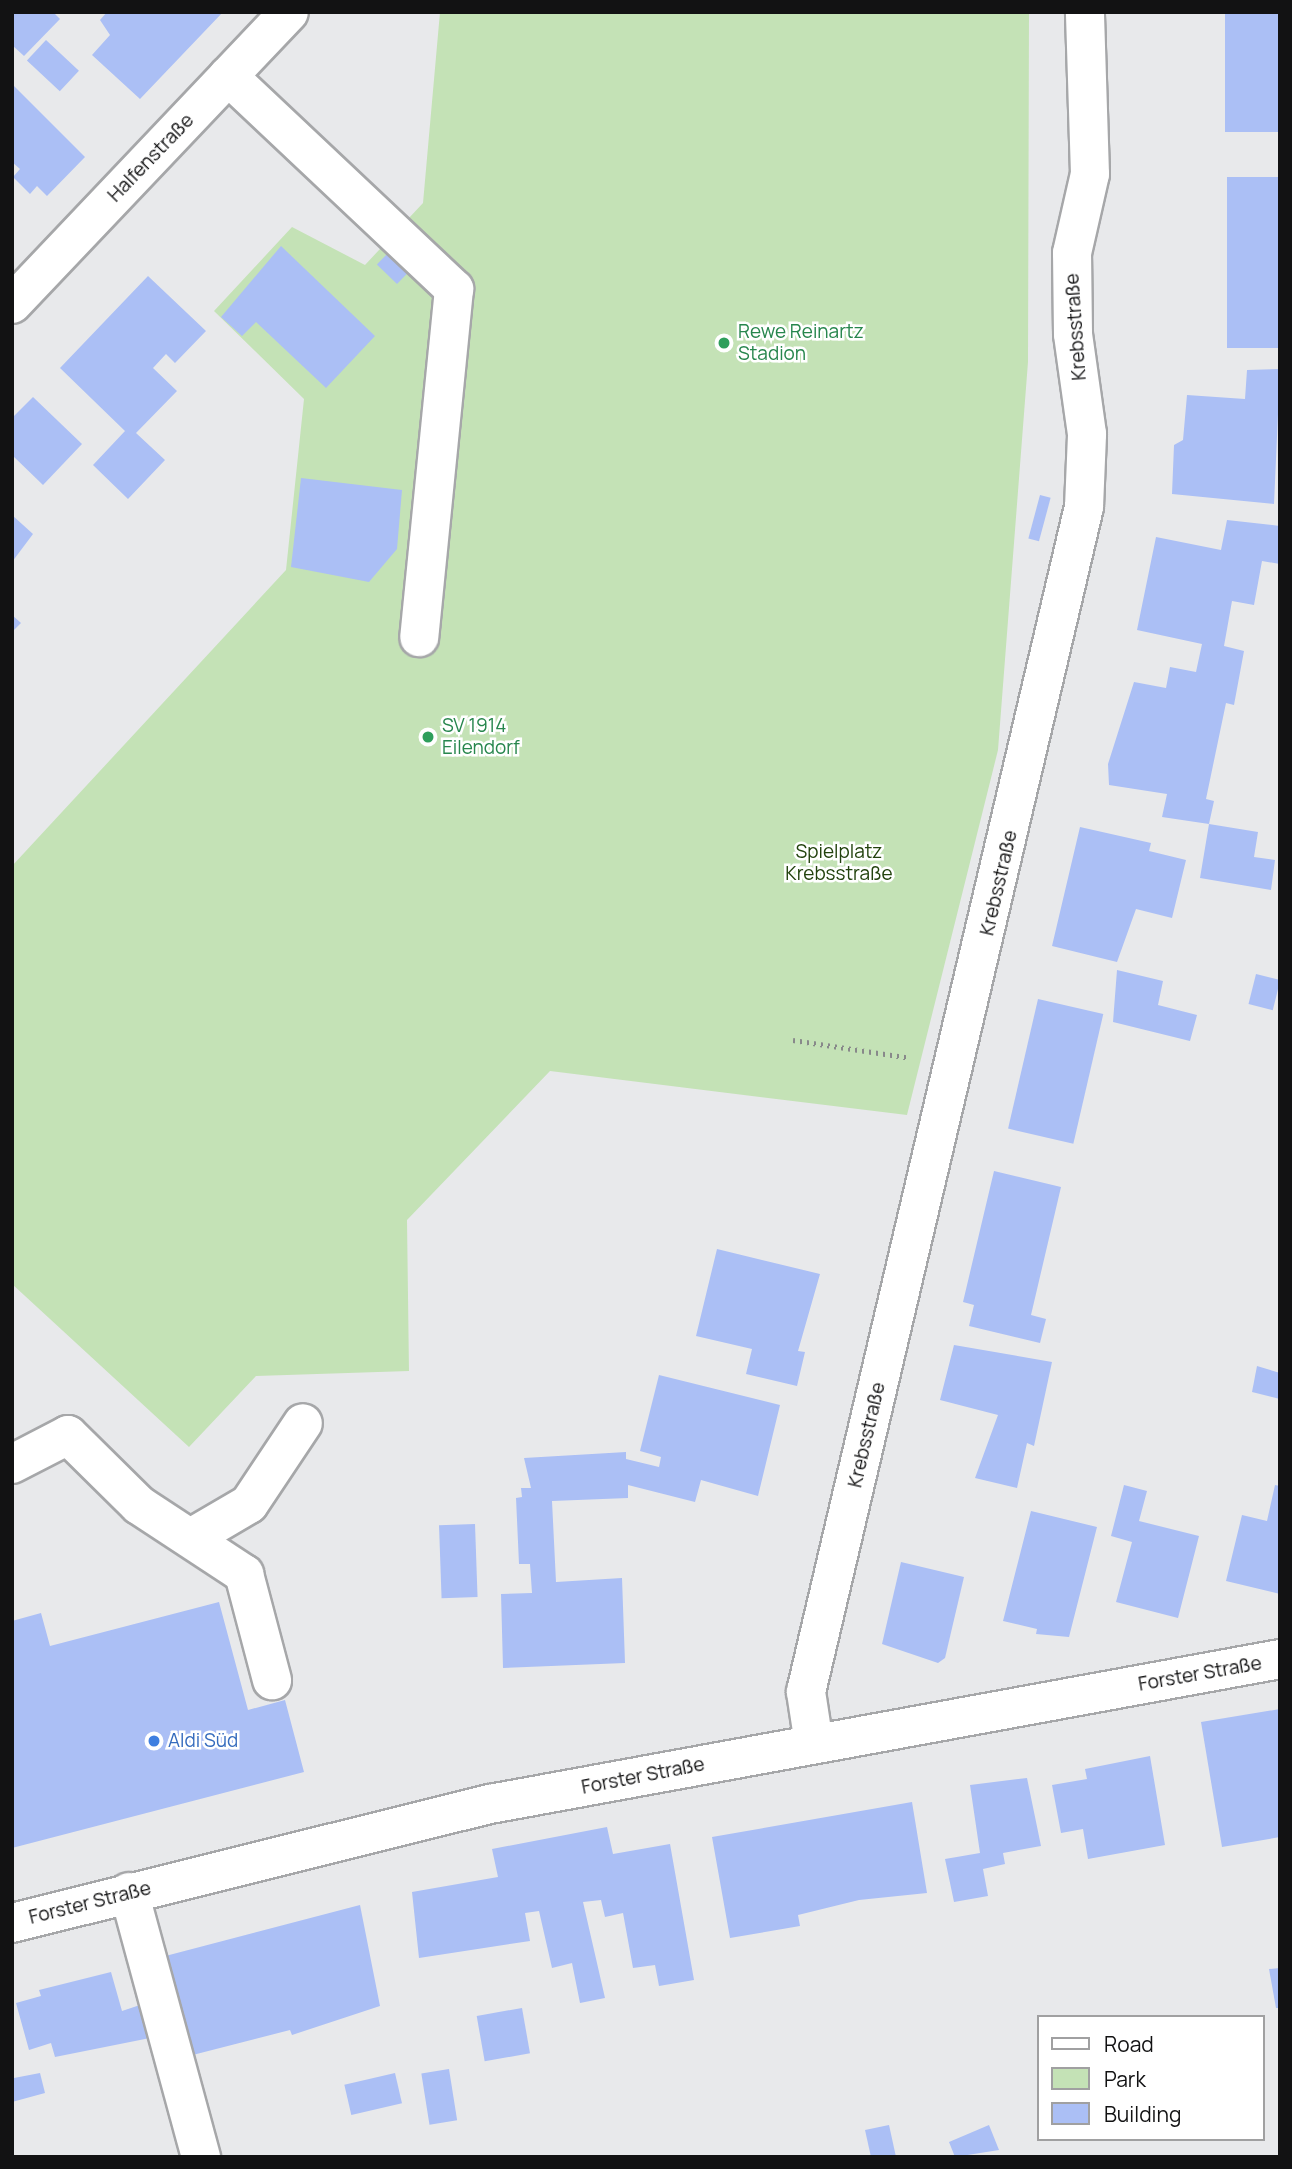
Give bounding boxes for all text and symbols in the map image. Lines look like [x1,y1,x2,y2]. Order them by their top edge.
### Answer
street label: Halfenstraße [103,109,199,207]
street label: Krebsstraße [1061,273,1091,381]
place label: Rewe Reinartz Stadion [738,321,864,365]
marker: Rewe Reinartz Stadion [716,335,732,351]
place label: SV 1914 Eilendorf [442,715,520,759]
marker: SV 1914 Eilendorf [420,729,436,745]
street label: Krebsstraße [976,828,1022,938]
park label: Spielplatz Krebsstraße [785,841,893,885]
street label: Krebsstraße [844,1380,890,1490]
street label: Forster Straße [1137,1652,1263,1696]
place label: Aldi Süd [168,1730,238,1752]
marker: Aldi Süd [146,1733,162,1749]
street label: Forster Straße [580,1753,706,1799]
street label: Forster Straße [27,1877,153,1929]
legend [1036,2015,1264,2141]
text: Road [1104,2030,1154,2058]
text: Park [1104,2065,1146,2093]
text: Building [1104,2100,1181,2128]

